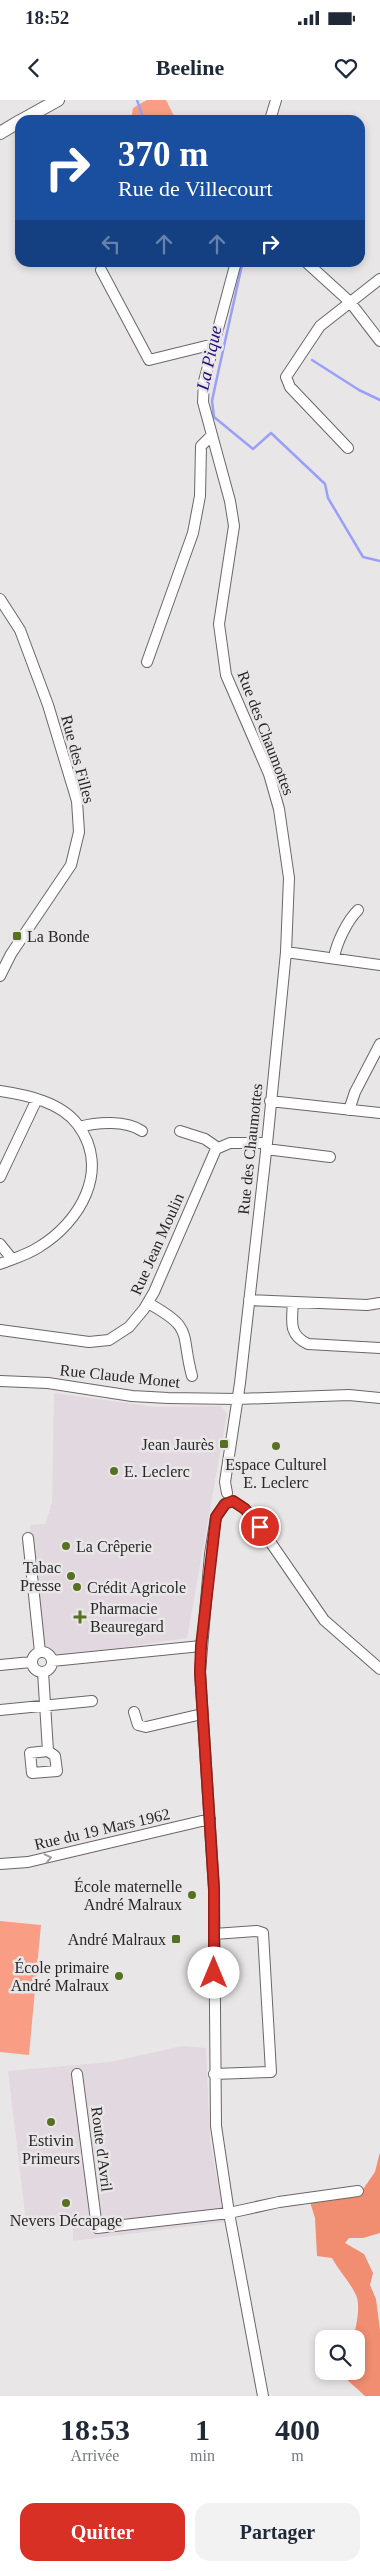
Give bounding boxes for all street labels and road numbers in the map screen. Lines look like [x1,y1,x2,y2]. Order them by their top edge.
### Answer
street label: Rue des Chaumottes [234,669,298,797]
street label: Rue des Filles [58,713,98,805]
street label: Rue des Chaumottes [235,1083,265,1215]
street label: Rue Jean Moulin [127,1191,187,1297]
street label: Rue Claude Monet [59,1361,182,1391]
street label: Rue du 19 Mars 1962 [33,1805,171,1853]
street label: Route d'Avril [88,2105,116,2193]

